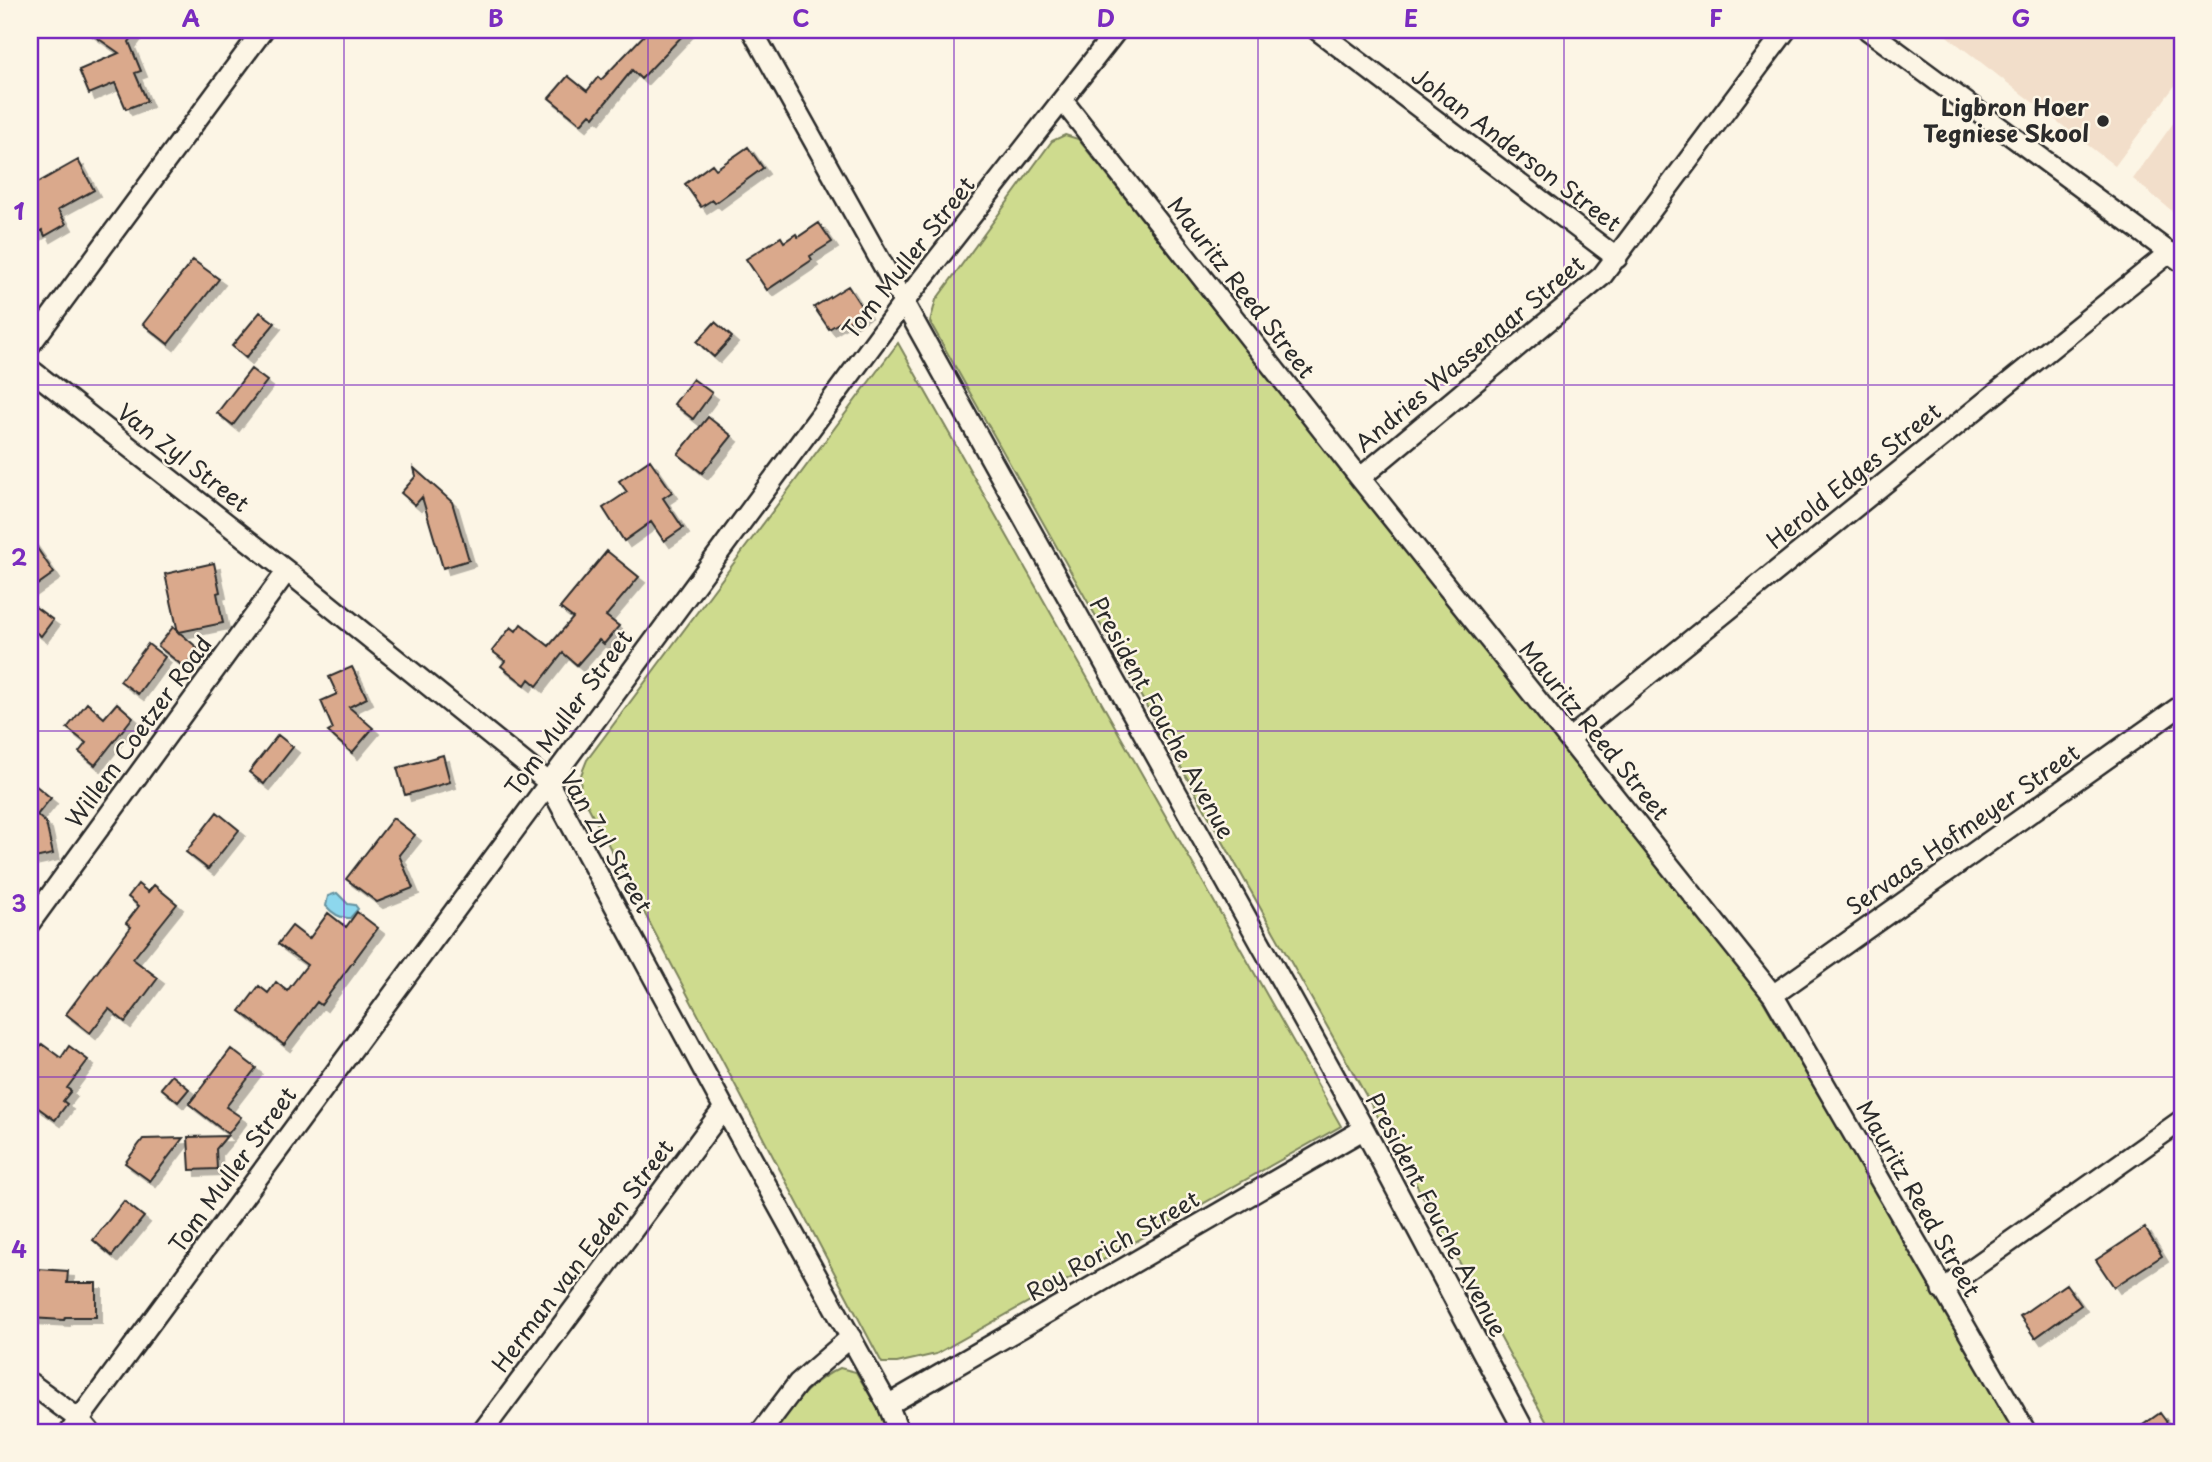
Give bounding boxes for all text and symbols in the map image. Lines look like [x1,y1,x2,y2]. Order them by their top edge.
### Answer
text: A [182,0,200,35]
text: B [488,0,504,35]
text: C [792,0,810,35]
text: D [1097,0,1115,35]
text: E [1404,0,1418,35]
text: F [1709,0,1723,35]
text: G [2012,0,2030,35]
street label: Johan Anderson Street [1405,58,1629,239]
place label: Ligbron Hoer Tegniese Skool [1923,89,2089,150]
marker: Ligbron Hoer Tegniese Skool [2095,113,2111,129]
street label: Tom Muller Street [833,168,983,346]
street label: Mauritz Reed Street [1160,189,1324,385]
text: 1 [14,193,25,228]
street label: Andries Wassenaar Street [1346,246,1592,460]
street label: Herold Edges Street [1758,393,1948,556]
street label: Van Zyl Street [110,394,258,520]
text: 2 [11,539,27,574]
street label: President Fouche Avenue [1082,590,1245,845]
street label: Tom Muller Street [495,622,640,803]
street label: Willem Coetzer Road [56,628,220,834]
street label: Mauritz Reed Street [1512,633,1679,827]
street label: Servaas Hofmeyer Street [1838,735,2086,923]
street label: Van Zyl Street [552,763,662,919]
text: 3 [11,885,27,920]
street label: Tom Muller Street [159,1079,304,1260]
street label: President Fouche Avenue [1358,1086,1517,1343]
street label: Mauritz Reed Street [1849,1093,1990,1303]
street label: Herman van Eeden Street [482,1131,681,1379]
street label: Roy Rorich Street [1019,1181,1205,1309]
text: 4 [11,1231,27,1266]

